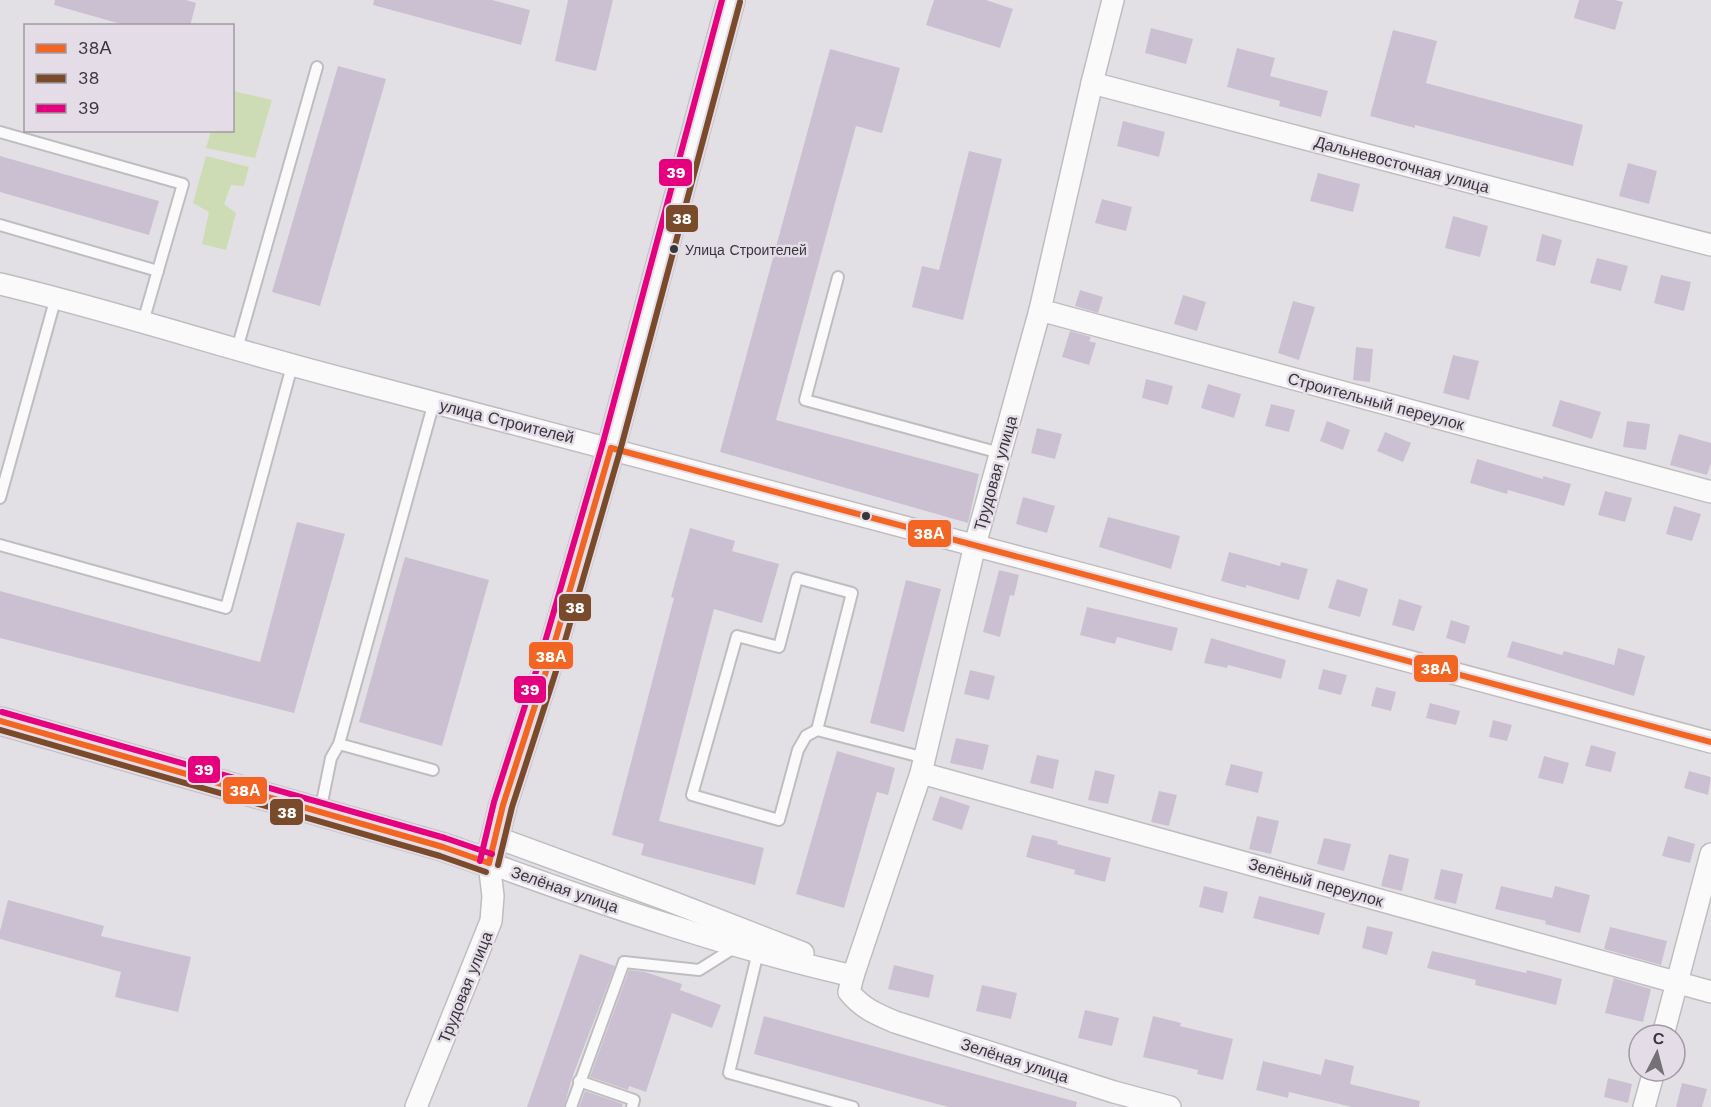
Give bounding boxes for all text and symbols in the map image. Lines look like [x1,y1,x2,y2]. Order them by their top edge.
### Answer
legend [24,24,234,132]
text: 38А [78,37,112,58]
text: 38 [78,67,100,88]
text: 39 [78,97,100,118]
street label: Дальневосточная улица [1312,132,1491,197]
line badge: 39 [658,158,693,187]
text: 39 [666,163,686,182]
line badge: 38 [665,204,699,233]
text: 38 [672,209,692,228]
place label: Улица Строителей [685,242,807,258]
marker: Улица Строителей [668,243,680,255]
street label: Строительный переулок [1286,369,1467,434]
street label: улица Строителей [438,396,576,447]
street label: Трудовая улица [970,413,1021,533]
unlabelled marker [860,510,872,522]
line badge: 38А [907,519,952,548]
text: 38А [913,524,945,543]
line badge: 38 [558,593,592,622]
text: 38 [565,598,585,617]
line badge: 38А [528,641,574,670]
text: 38А [535,647,567,666]
line badge: 38А [1413,654,1459,683]
text: 38А [1420,659,1452,678]
line badge: 39 [513,675,547,704]
text: 39 [520,680,540,699]
line badge: 39 [187,755,221,784]
text: 39 [194,760,214,779]
line badge: 38А [222,776,268,805]
text: 38А [229,781,261,800]
line badge: 38 [269,798,304,826]
text: 38 [277,803,297,822]
street label: Зелёный переулок [1246,854,1386,911]
street label: Зелёная улица [509,862,621,917]
street label: Трудовая улица [434,929,497,1046]
north arrow [1627,1023,1687,1083]
text: С [1652,1029,1666,1049]
street label: Зелёная улица [959,1034,1071,1087]

